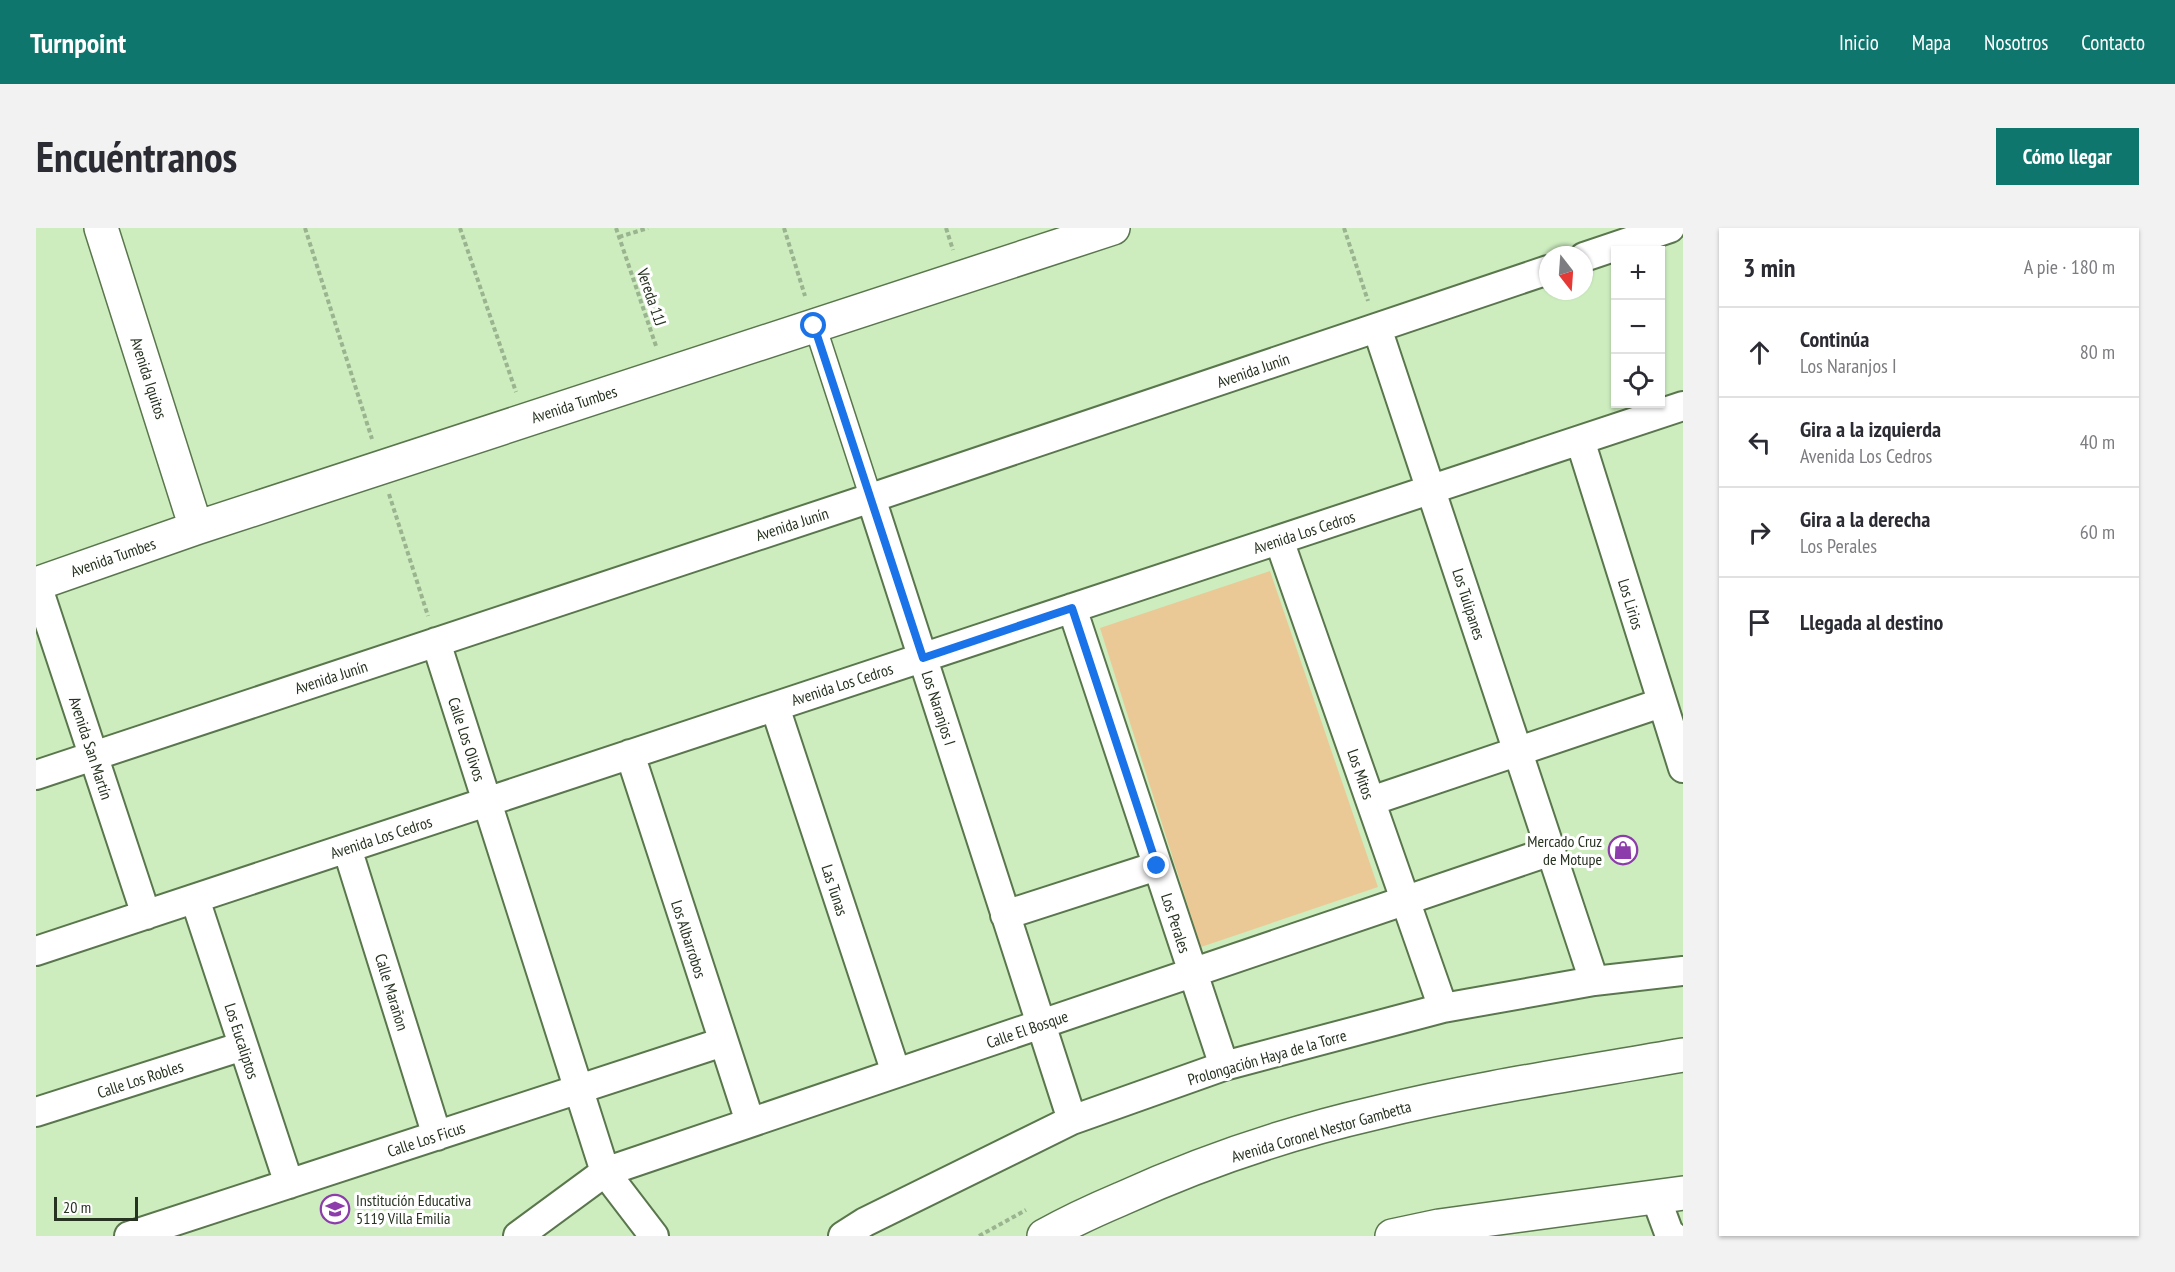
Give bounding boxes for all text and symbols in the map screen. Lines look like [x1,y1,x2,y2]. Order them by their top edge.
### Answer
text: Turnpoint [30,24,126,61]
text: Inicio [1839,29,1879,56]
text: Mapa [1912,29,1951,56]
text: Nosotros [1984,29,2048,56]
text: Contacto [2081,29,2145,56]
button: Cómo llegar [1996,128,2139,185]
text: Encuéntranos [36,129,237,184]
north arrow [1539,246,1593,300]
map controls [1611,246,1665,408]
button: + [1611,246,1665,300]
text: 3 min [1743,251,1796,284]
text: A pie · 180 m [2024,254,2115,280]
street label: Vereda 11J [633,265,671,328]
button: − [1611,300,1665,354]
route start [800,312,826,338]
text: Continúa [1800,325,1869,353]
street label: Avenida Iquitos [126,335,172,421]
icon: ahead [1743,336,1776,369]
text: 80 m [2080,339,2115,365]
street label: Avenida Junín [1214,348,1292,392]
text: Los Naranjos I [1800,353,1897,379]
button: locate [1611,354,1665,408]
street label: Avenida Tumbes [529,381,619,427]
text: Gira a la izquierda [1800,415,1941,443]
icon: left [1743,426,1776,459]
text: 40 m [2080,429,2115,455]
text: Avenida Los Cedros [1800,443,1932,469]
street label: Avenida Junín [753,503,831,545]
text: Gira a la derecha [1800,505,1930,533]
street label: Avenida Los Cedros [1251,506,1357,558]
icon: right [1743,516,1776,549]
text: 60 m [2080,519,2115,545]
street label: Avenida Tumbes [68,533,158,581]
text: Los Perales [1800,533,1877,559]
street label: Los Tulipanes [1448,566,1490,642]
street label: Los Lirios [1614,576,1648,632]
icon: arrive [1743,606,1776,639]
text: Llegada al destino [1800,608,1943,636]
street label: Avenida Junín [292,656,370,698]
street label: Avenida Los Cedros [789,658,895,710]
street label: Los Naranjos I [918,668,960,748]
street label: Avenida San Martín [65,694,117,802]
street label: Calle Los Olivos [444,694,490,784]
street label: Los Mitos [1343,746,1379,802]
street label: Avenida Los Cedros [328,811,434,863]
place label: Mercado Cruz de Motupe [1527,831,1602,869]
shop icon: Mercado Cruz de Motupe [1607,834,1639,866]
route end [1143,852,1169,878]
street label: Las Tunas [817,862,853,918]
street label: Los Perales [1157,891,1195,955]
street label: Los Albarrobos [667,897,711,981]
street label: Calle Marañon [371,951,413,1033]
street label: Los Eucaliptos [220,1001,264,1081]
street label: Calle El Bosque [983,1006,1071,1052]
street label: Prolongación Haya de la Torre [1185,1025,1349,1089]
street label: Calle Los Robles [94,1056,186,1102]
street label: Avenida Coronel Nestor Gambetta [1229,1096,1413,1166]
street label: Calle Los Ficus [385,1117,467,1161]
place label: Institución Educativa 5119 Villa Emilia [356,1190,471,1228]
school or university icon: Institución Educativa 5119 Villa Emilia [319,1193,351,1225]
scale bar [54,1194,138,1222]
text: 20 m [63,1197,91,1217]

